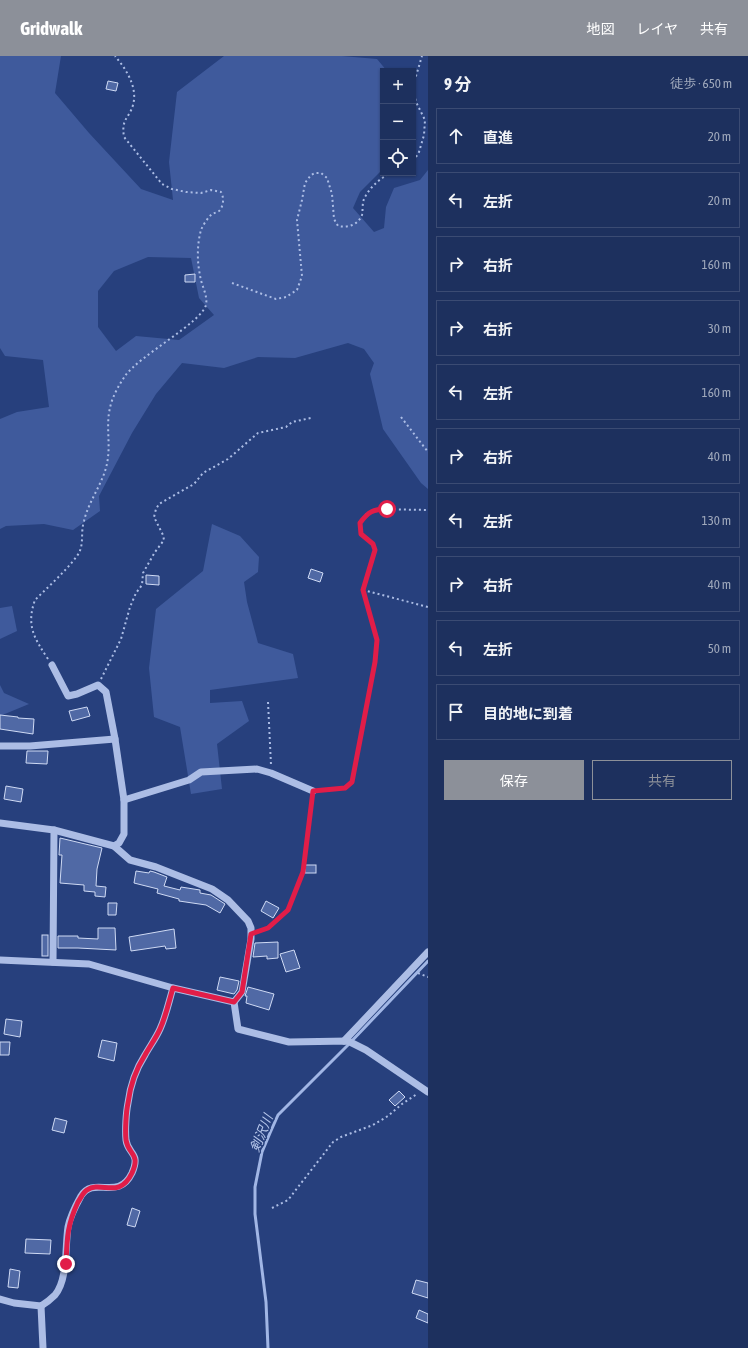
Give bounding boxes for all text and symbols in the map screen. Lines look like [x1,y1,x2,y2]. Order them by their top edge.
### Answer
text: Gridwalk [20,17,82,39]
text: 地図 [586,21,614,37]
text: レイヤ [636,21,678,37]
text: 共有 [700,21,728,37]
map controls [380,68,416,176]
button: + [380,68,416,104]
text: 9 分 [444,74,471,94]
text: 徒歩 · 650 m [670,76,732,91]
button: − [380,104,416,140]
icon: ahead [445,125,467,147]
text: 直進 [483,129,513,146]
text: 20 m [708,129,731,144]
button: locate [380,140,416,176]
icon: left [445,189,467,211]
text: 左折 [483,193,513,210]
text: 20 m [708,193,731,208]
icon: right [445,253,467,275]
text: 右折 [483,257,513,274]
text: 160 m [702,257,731,272]
icon: right [445,317,467,339]
text: 右折 [483,321,513,338]
text: 30 m [708,321,731,336]
icon: left [445,381,467,403]
text: 左折 [483,385,513,402]
text: 160 m [702,385,731,400]
icon: right [445,445,467,467]
text: 右折 [483,449,513,466]
text: 40 m [708,449,731,464]
route start [378,500,396,518]
icon: left [445,509,467,531]
text: 左折 [483,513,513,530]
text: 130 m [702,513,731,528]
icon: right [445,573,467,595]
text: 右折 [483,577,513,594]
text: 40 m [708,577,731,592]
icon: left [445,637,467,659]
text: 左折 [483,641,513,658]
text: 50 m [708,641,731,656]
icon: arrive [445,701,467,723]
text: 目的地に到着 [483,705,573,722]
button: 保存 [444,760,584,800]
button: 共有 [592,760,732,800]
water label: 剣沢川 [247,1110,276,1154]
route end [57,1255,75,1273]

